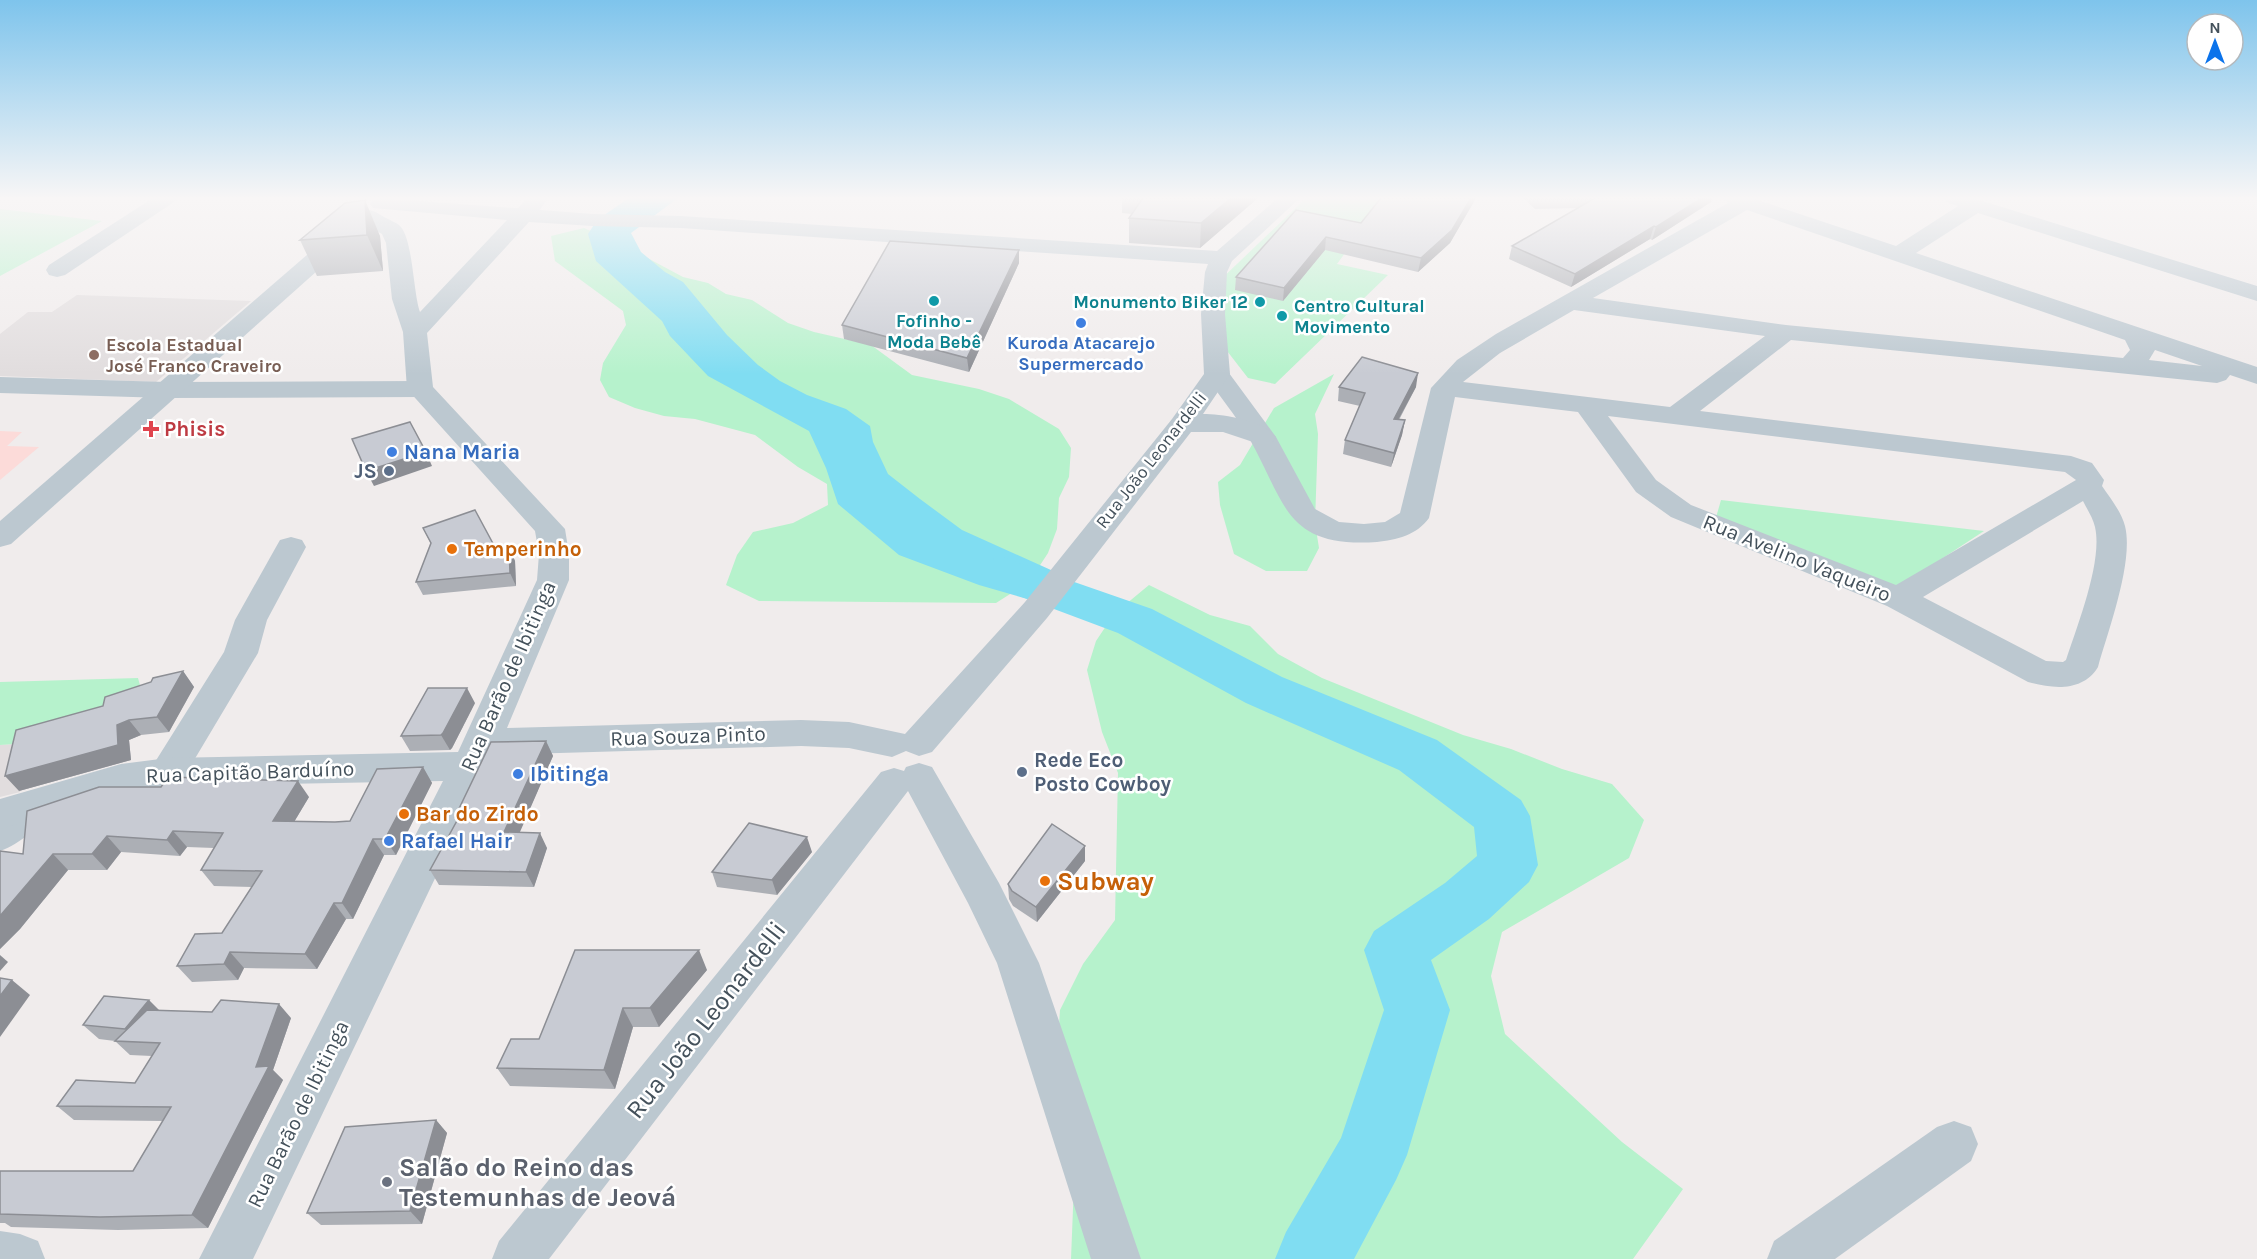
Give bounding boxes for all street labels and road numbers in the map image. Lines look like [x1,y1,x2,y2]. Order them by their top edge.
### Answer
street label: Rua João Leonardelli [1091,387,1211,533]
street label: Rua Avelino Vaqueiro [1700,509,1894,607]
street label: Rua Barão de Ibitinga [455,577,561,775]
street label: Rua Souza Pinto [610,721,766,751]
street label: Rua Capitão Barduíno [145,756,355,788]
street label: Rua João Leonardelli [619,915,793,1125]
street label: Rua Barão de Ibitinga [242,1016,354,1212]

